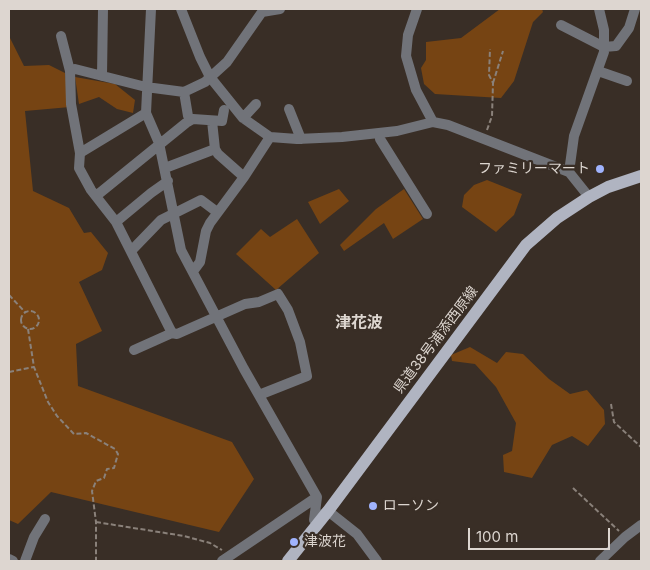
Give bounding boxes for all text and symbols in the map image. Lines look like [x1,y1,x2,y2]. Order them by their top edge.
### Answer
place label: ファミリーマート [478,161,590,177]
marker: ファミリーマート [594,163,606,175]
street label: 県道38号浦添西原線 [390,283,482,397]
district label: 津花波 [335,313,383,333]
place label: ローソン [383,498,439,514]
marker: ローソン [367,500,379,512]
scale bar [470,518,612,550]
text: 100 m [476,527,518,546]
place label: 津波花 [304,534,346,550]
marker: 津波花 [288,536,300,548]

